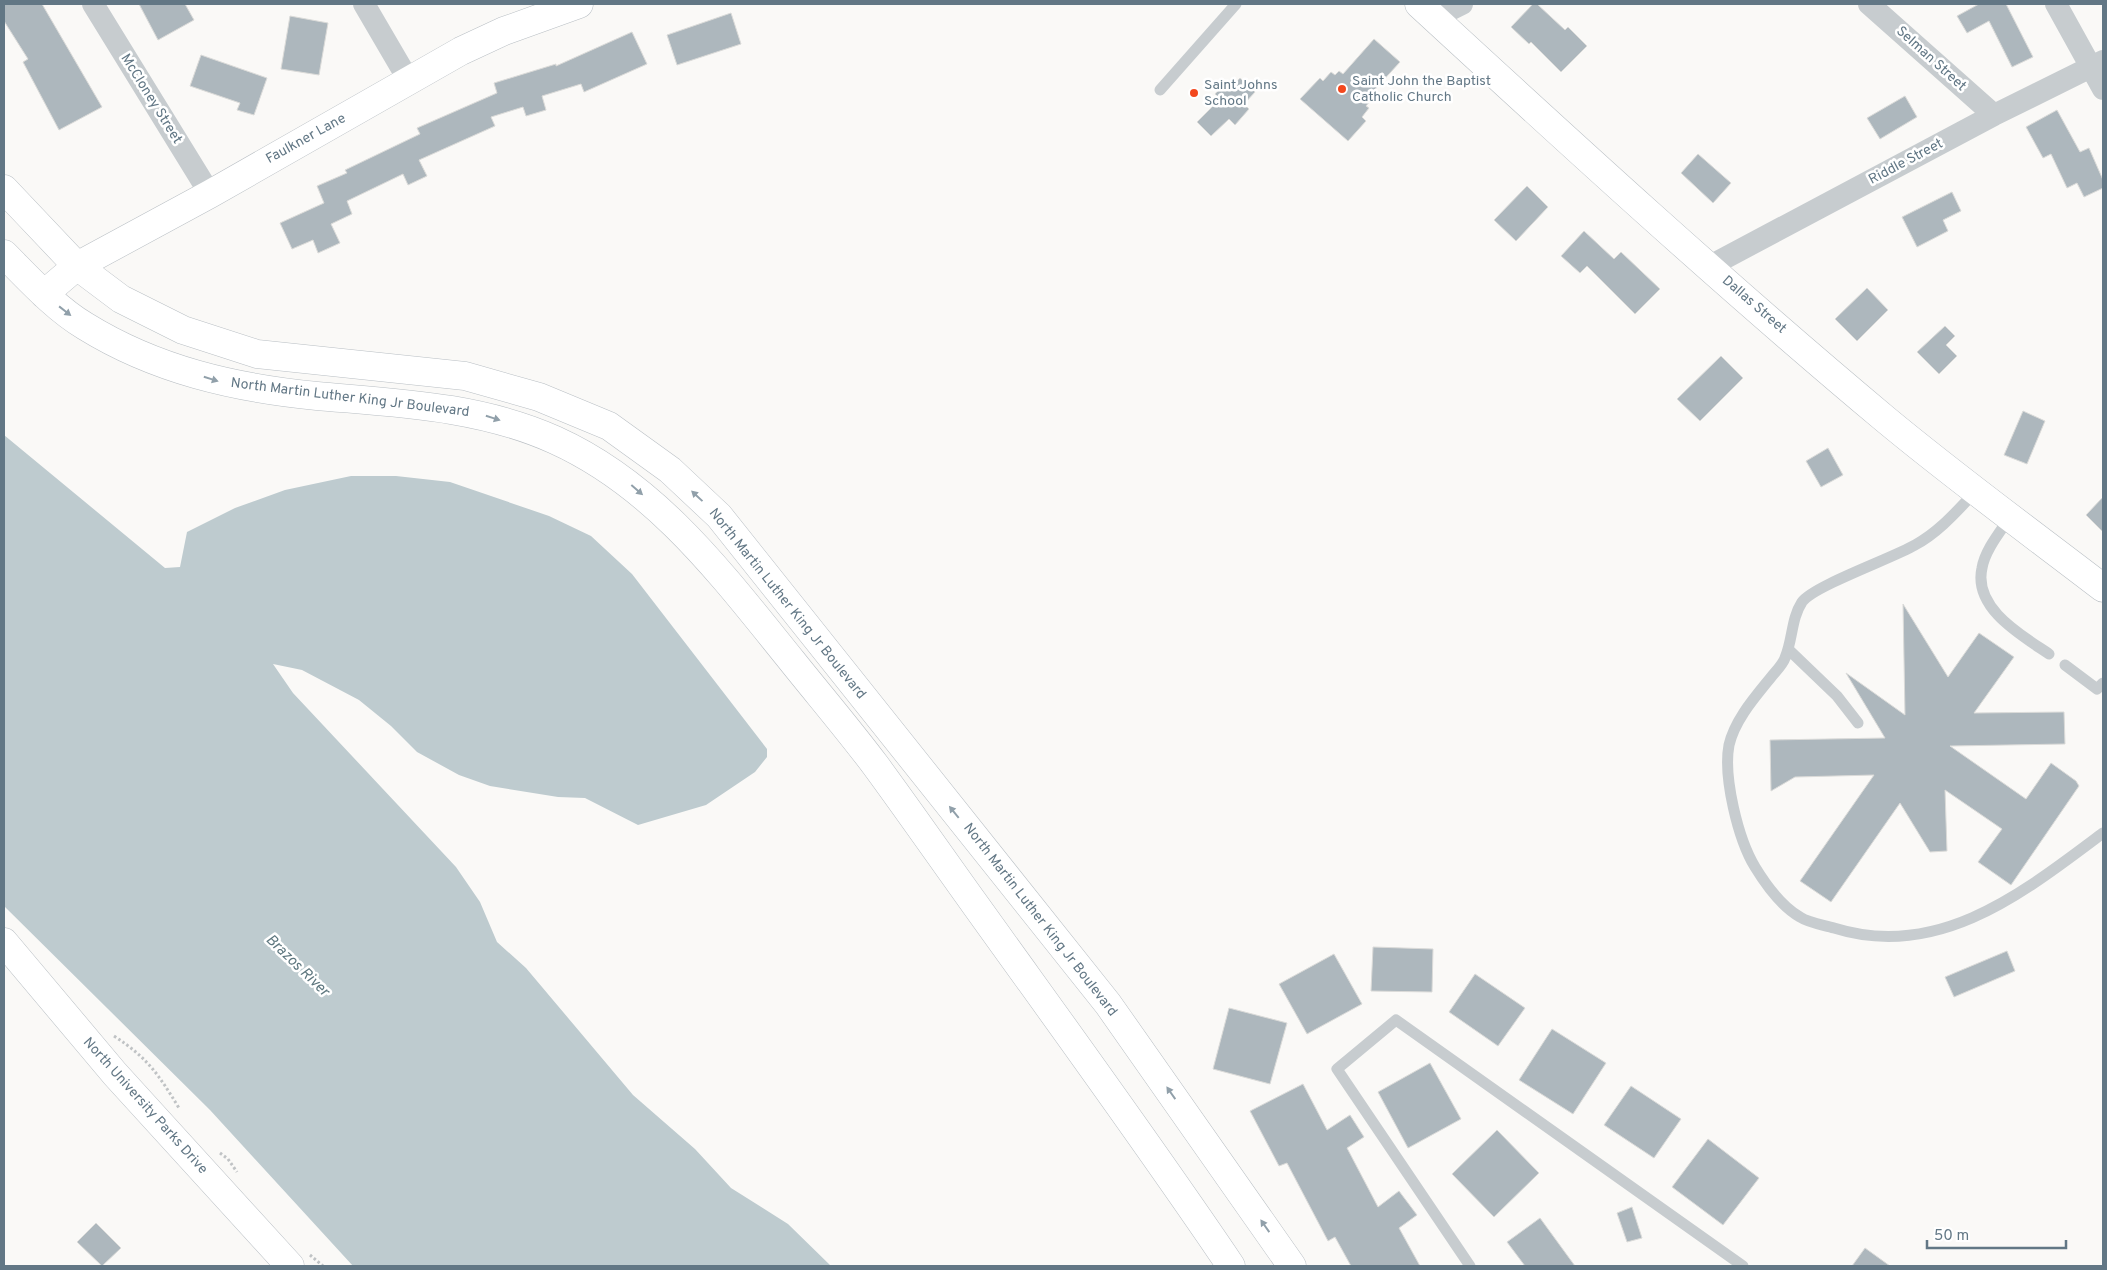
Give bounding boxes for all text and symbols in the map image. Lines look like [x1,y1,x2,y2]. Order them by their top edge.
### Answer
street label: Selman Street [1892,23,1970,95]
street label: McCloney Street [116,51,186,147]
place label: Saint John the Baptist Catholic Church [1352,73,1491,106]
place label: Saint Johns School [1204,77,1278,110]
marker: Saint John the Baptist Catholic Church [1336,83,1348,95]
marker: Saint Johns School [1188,87,1200,99]
street label: Faulkner Lane [263,110,349,168]
street label: Riddle Street [1866,135,1946,189]
street label: Dallas Street [1718,272,1790,338]
one-way arrow [58,305,71,316]
street label: North Martin Luther King Jr Boulevard [230,375,470,421]
one-way arrow [204,376,219,384]
one-way arrow [486,414,501,422]
one-way arrow [630,485,643,496]
one-way arrow [692,490,704,502]
street label: North Martin Luther King Jr Boulevard [705,505,869,703]
one-way arrow [949,806,960,819]
street label: North Martin Luther King Jr Boulevard [959,820,1121,1020]
water label: Brazos River [261,931,334,1002]
street label: North University Parks Drive [79,1034,211,1178]
one-way arrow [1166,1086,1176,1100]
scale bar [1927,1218,2066,1250]
one-way arrow [1260,1219,1270,1233]
text: 50 m [1934,1227,1969,1246]

